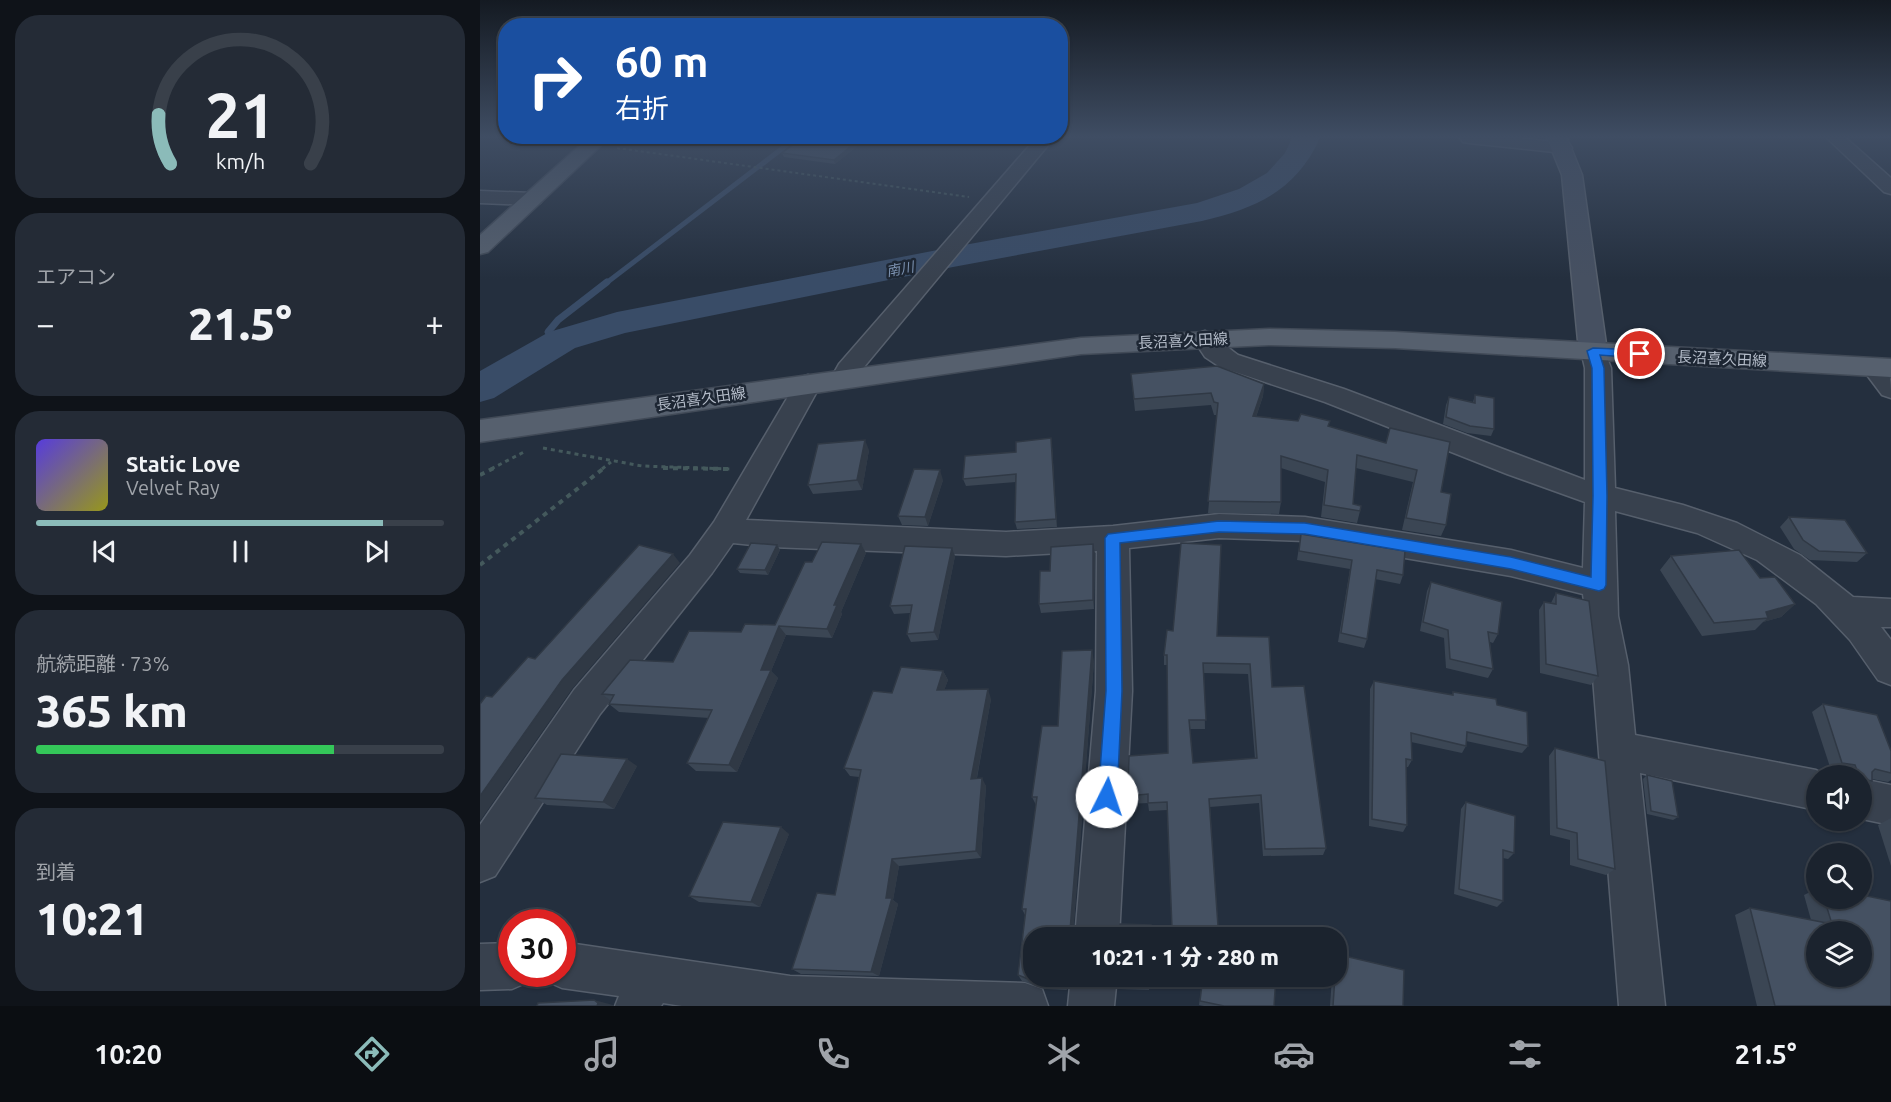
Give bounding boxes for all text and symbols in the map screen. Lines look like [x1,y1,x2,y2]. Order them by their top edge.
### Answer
text: 60 m [615,38,709,85]
icon: right [516,42,594,120]
text: 21 [205,80,275,150]
text: 右折 [615,93,669,123]
text: km/h [215,149,265,173]
water label: 南川 [885,258,917,280]
text: エアコン [36,265,116,288]
text: 21.5° [188,298,292,349]
text: − [36,305,55,342]
text: + [425,305,444,342]
pin [1614,328,1665,379]
street label: 長沼喜久田線 [1138,330,1228,351]
icon: arrive [1623,337,1656,370]
street label: 長沼喜久田線 [1677,348,1767,369]
street label: 長沼喜久田線 [655,384,747,413]
text: Static Love [126,451,241,476]
text: Velvet Ray [126,476,220,499]
icon: previous [88,535,121,568]
icon: pause [224,535,257,568]
icon: next [360,535,393,568]
text: 航続距離 · 73% [36,652,169,675]
text: 365 km [36,685,188,736]
position arrow [1075,765,1139,829]
map controls [1806,765,1872,987]
button: sound [1806,765,1872,831]
button: search [1806,843,1872,909]
text: 到着 [36,860,76,883]
text: 10:21 [36,893,149,944]
speed limit sign: 30 [498,909,576,987]
button: layers [1806,921,1872,987]
text: 10:21 · 1 分 · 280 m [1091,944,1279,969]
icon: directions [351,1033,393,1075]
icon: music [581,1033,623,1075]
icon: phone [812,1033,854,1075]
icon: climate [1043,1033,1085,1075]
icon: car [1273,1033,1315,1075]
icon: filters [1504,1033,1546,1075]
text: 10:20 [94,1039,162,1069]
text: 21.5° [1735,1039,1797,1069]

